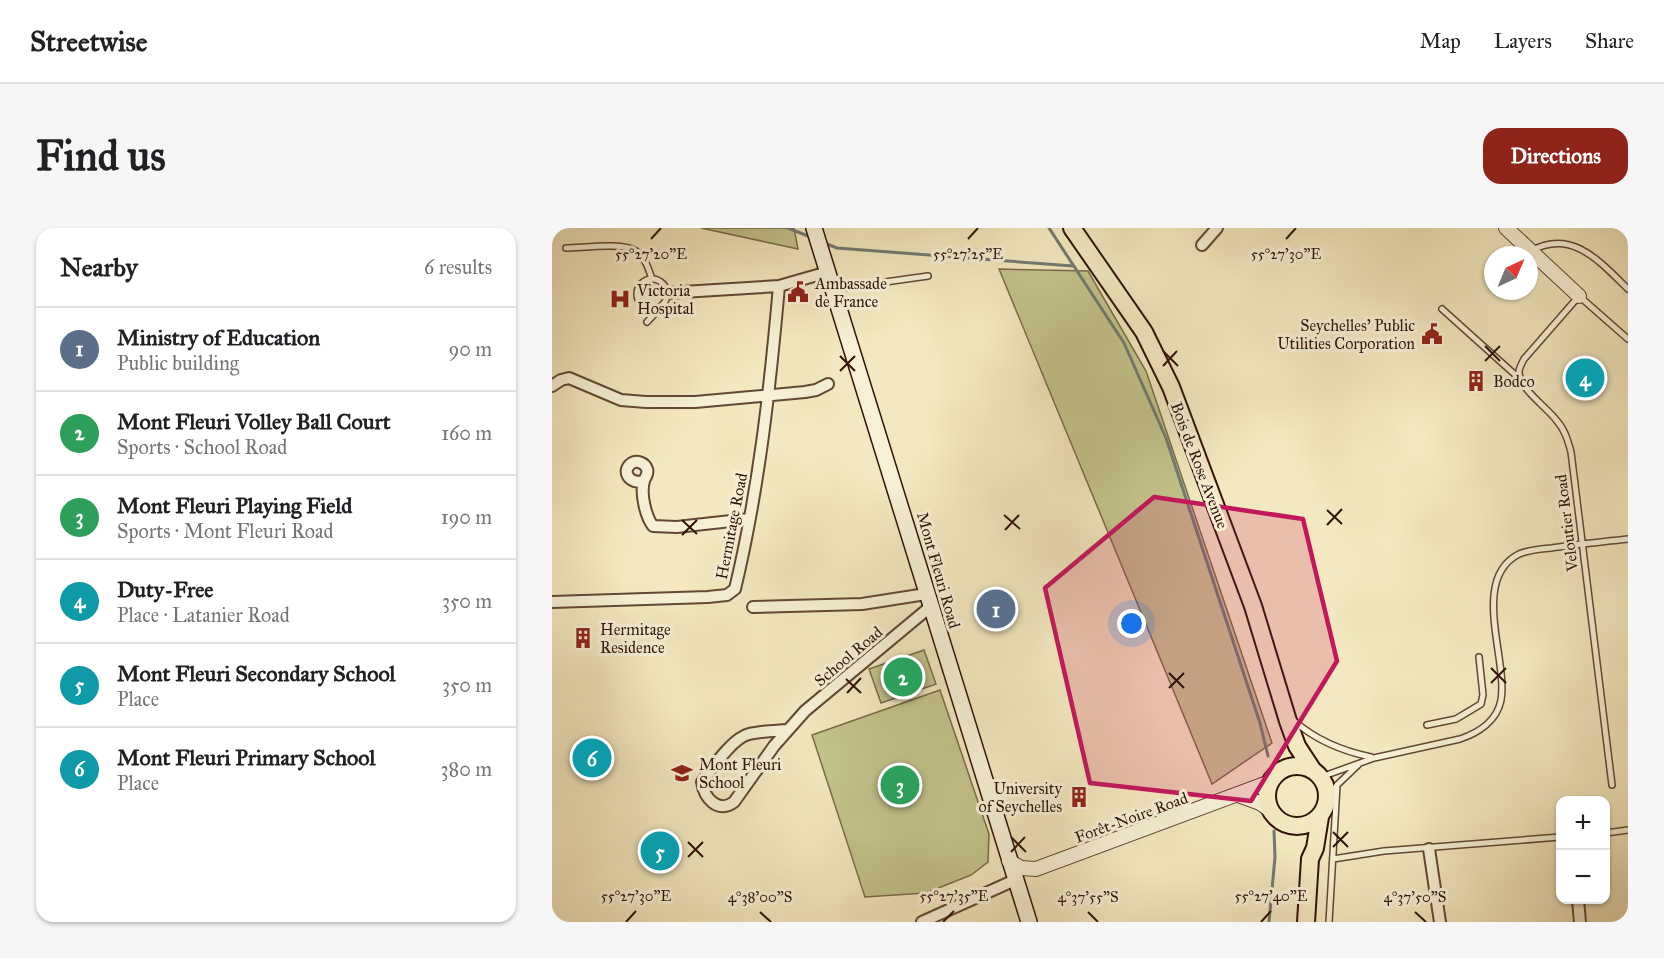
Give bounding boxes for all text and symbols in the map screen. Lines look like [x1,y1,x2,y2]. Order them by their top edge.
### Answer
text: Streetwise [30,24,147,59]
text: Map [1420,28,1461,54]
text: Layers [1494,28,1552,54]
text: Share [1585,28,1634,54]
button: Directions [1483,128,1628,184]
text: Find us [36,130,166,182]
text: 55°27'20"E [615,245,687,263]
text: 55°27'25"E [933,245,1003,263]
text: 55°27'30"E [1251,245,1322,263]
north arrow [1484,246,1538,300]
text: Nearby [60,251,138,283]
text: 6 results [424,255,492,279]
place label: Ambassade de France [814,274,887,311]
public building icon: Ambassade de France [786,280,810,304]
place label: Victoria Hospital [636,281,694,318]
hospital icon: Victoria Hospital [608,287,632,311]
place label: Seychelles' Public Utilities Corporation [1277,316,1415,353]
public building icon: Seychelles' Public Utilities Corporation [1420,322,1444,346]
text: Ministry of Education [117,324,320,351]
text: 1 [76,337,83,361]
text: 90 m [449,337,492,361]
text: Public building [117,351,239,375]
pin: 4 [1566,356,1604,400]
building icon: Bodco [1464,369,1488,393]
place label: Bodco [1493,372,1535,391]
street label: Bois de Rose Avenue [1167,399,1233,531]
text: Mont Fleuri Volley Ball Court [117,408,391,435]
text: 2 [75,421,84,445]
text: 160 m [441,421,492,445]
text: Sports · School Road [117,435,287,459]
street label: Hermitage Road [712,471,752,581]
street label: Veloutier Road [1551,473,1582,574]
text: Mont Fleuri Playing Field [117,492,352,519]
text: 3 [76,505,84,529]
text: 190 m [441,505,492,529]
street label: Mont Fleuri Road [913,510,964,630]
text: Sports · Mont Fleuri Road [117,519,334,543]
text: Duty-Free [117,576,214,603]
pin: 1 [976,586,1016,632]
text: 4 [74,589,85,613]
text: 350 m [442,589,492,613]
text: Place · Latanier Road [117,603,290,627]
your location [1117,609,1146,638]
place label: Hermitage Residence [600,620,671,657]
street label: School Road [810,622,886,690]
building icon: Hermitage Residence [571,626,595,650]
pin: 2 [884,654,922,700]
text: Mont Fleuri Secondary School [117,660,396,687]
text: 5 [75,673,84,697]
text: 350 m [442,673,492,697]
text: Place [117,687,159,711]
pin: 6 [572,736,612,780]
text: Mont Fleuri Primary School [117,744,375,771]
place label: Mont Fleuri School [699,755,782,792]
text: 6 [74,757,85,781]
text: 380 m [441,757,492,781]
school or university icon: Mont Fleuri School [670,761,694,785]
pin: 3 [880,762,920,808]
text: Place [117,771,159,795]
place label: University of Seychelles [979,779,1062,816]
building icon: University of Seychelles [1067,785,1091,809]
street label: Forêt-Noire Road [1072,788,1190,847]
map controls [1556,796,1610,904]
button: + [1556,796,1610,850]
pin: 5 [640,828,680,874]
button: − [1556,850,1610,904]
text: 55°27'30"E [601,887,672,905]
text: 55°27'35"E [920,887,989,905]
text: 55°27'40"E [1235,887,1308,905]
text: 4°38'00"S [728,888,792,906]
text: 4°37'55"S [1057,888,1119,906]
text: 4°37'50"S [1384,888,1446,906]

